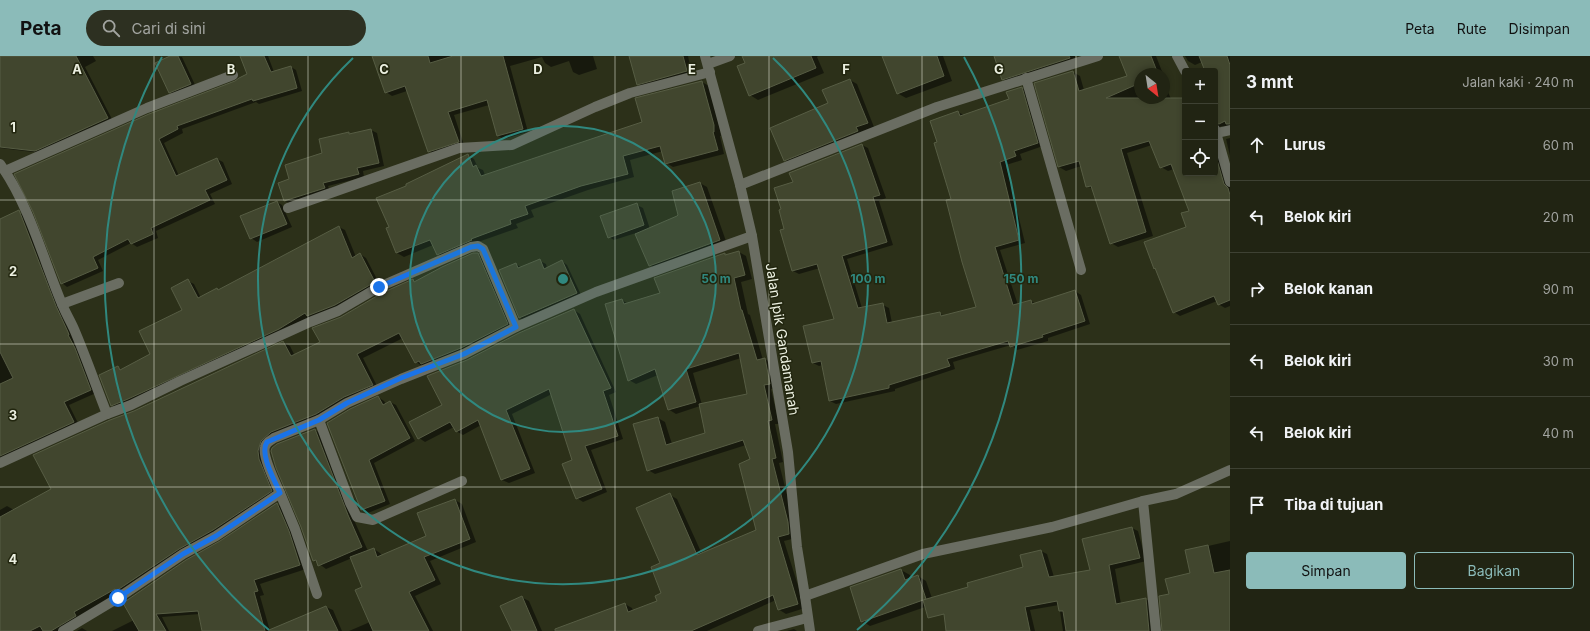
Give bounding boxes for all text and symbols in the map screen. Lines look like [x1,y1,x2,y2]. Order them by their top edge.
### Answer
search box [86,10,366,46]
text: Peta [20,17,62,40]
icon: search [100,17,122,39]
text: Cari di sini [132,19,206,38]
text: Peta [1405,20,1435,37]
text: Rute [1457,20,1487,37]
text: Disimpan [1509,20,1570,37]
text: A [72,61,82,77]
text: B [227,61,236,77]
text: C [379,61,389,77]
text: D [533,61,543,77]
text: E [688,61,696,77]
text: F [842,61,850,77]
text: G [994,61,1004,77]
north arrow [1134,68,1170,104]
map controls [1182,68,1218,176]
button: + [1182,68,1218,104]
text: 3 mnt [1246,72,1293,92]
text: Jalan kaki · 240 m [1462,74,1574,90]
button: − [1182,104,1218,140]
text: 1 [10,119,16,135]
icon: ahead [1246,134,1268,156]
text: Lurus [1284,135,1326,154]
text: 60 m [1543,137,1574,153]
button: locate [1182,140,1218,176]
icon: left [1246,206,1268,228]
text: Belok kiri [1284,207,1351,226]
text: 20 m [1543,209,1574,225]
street label: Jalan Ipik Gandamanah [763,262,803,416]
text: 2 [9,263,17,279]
text: 50 m [701,271,731,286]
text: 100 m [850,271,886,286]
text: 150 m [1004,271,1038,286]
centre of rings [556,272,570,286]
route end [370,278,388,296]
icon: right [1246,278,1268,300]
text: Belok kanan [1284,279,1373,298]
text: 90 m [1543,281,1574,297]
icon: left [1246,350,1268,372]
text: Belok kiri [1284,351,1351,370]
text: 30 m [1543,353,1574,369]
text: 3 [9,407,17,423]
icon: left [1246,422,1268,444]
text: Belok kiri [1284,423,1351,442]
text: 40 m [1542,425,1574,441]
icon: arrive [1246,494,1268,516]
text: Tiba di tujuan [1284,495,1383,514]
text: 4 [9,551,18,567]
button: Simpan [1246,552,1406,589]
button: Bagikan [1414,552,1574,589]
route start [109,589,127,607]

